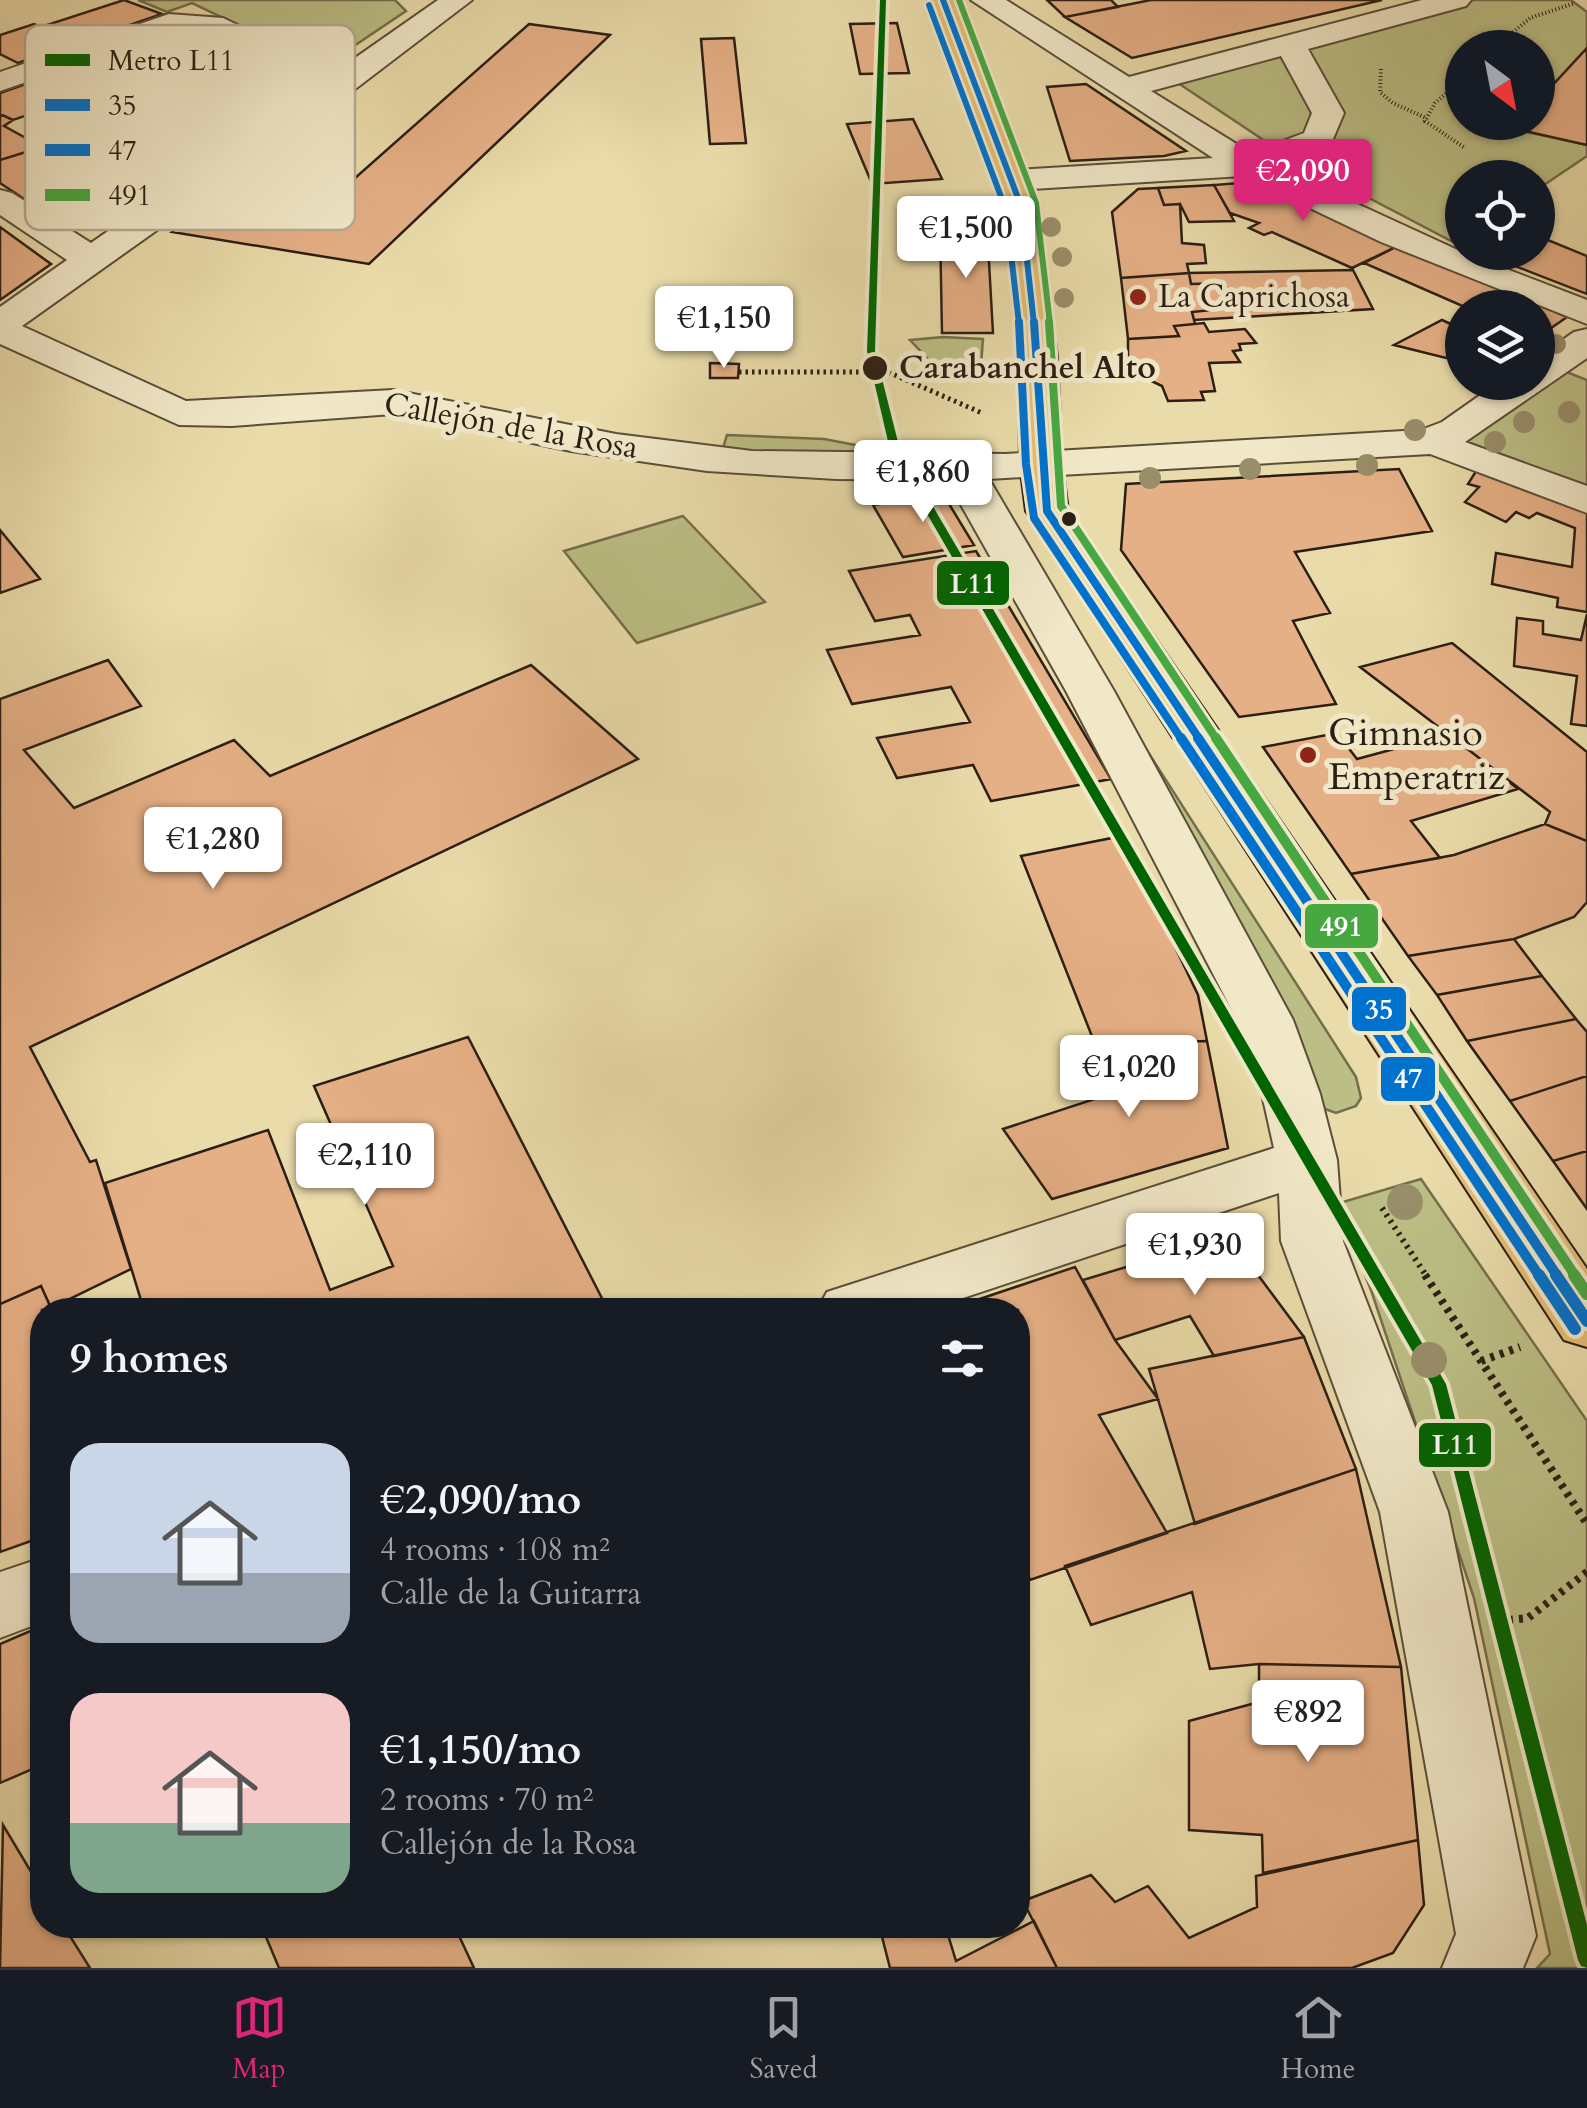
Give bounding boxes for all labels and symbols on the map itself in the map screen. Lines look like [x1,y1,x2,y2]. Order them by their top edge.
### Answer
legend [25,25,355,230]
north arrow [1445,30,1555,140]
text: Metro L11 [108,42,234,80]
text: 35 [108,87,137,125]
text: 47 [108,132,137,170]
pin: €2,090 [1222,139,1384,224]
text: 491 [108,177,151,215]
pin: €1,500 [885,196,1047,281]
place label: La Caprichosa [1158,275,1350,319]
pin: €1,150 [643,286,805,371]
marker: La Caprichosa [1127,286,1149,308]
place label: Carabanchel Alto [899,346,1156,390]
marker: Carabanchel Alto [860,353,890,383]
street label: Callejón de la Rosa [381,382,641,470]
pin: €1,860 [842,440,1004,525]
unlabelled marker [1059,509,1079,529]
line badge: L11 [935,559,1011,607]
text: L11 [950,565,996,603]
place label: Gimnasio Emperatriz [1328,707,1505,803]
marker: Gimnasio Emperatriz [1297,744,1319,766]
pin: €1,280 [132,807,294,892]
line badge: 491 [1303,902,1380,950]
text: 491 [1319,908,1363,946]
line badge: 35 [1350,985,1408,1033]
text: 35 [1365,991,1393,1029]
pin: €1,020 [1048,1035,1210,1120]
line badge: 47 [1379,1055,1437,1103]
text: 47 [1394,1060,1422,1098]
pin: €2,110 [284,1123,446,1208]
pin: €1,930 [1114,1213,1276,1298]
line badge: L11 [1417,1421,1493,1469]
text: L11 [1432,1426,1478,1464]
pin: €892 [1249,1680,1367,1765]

